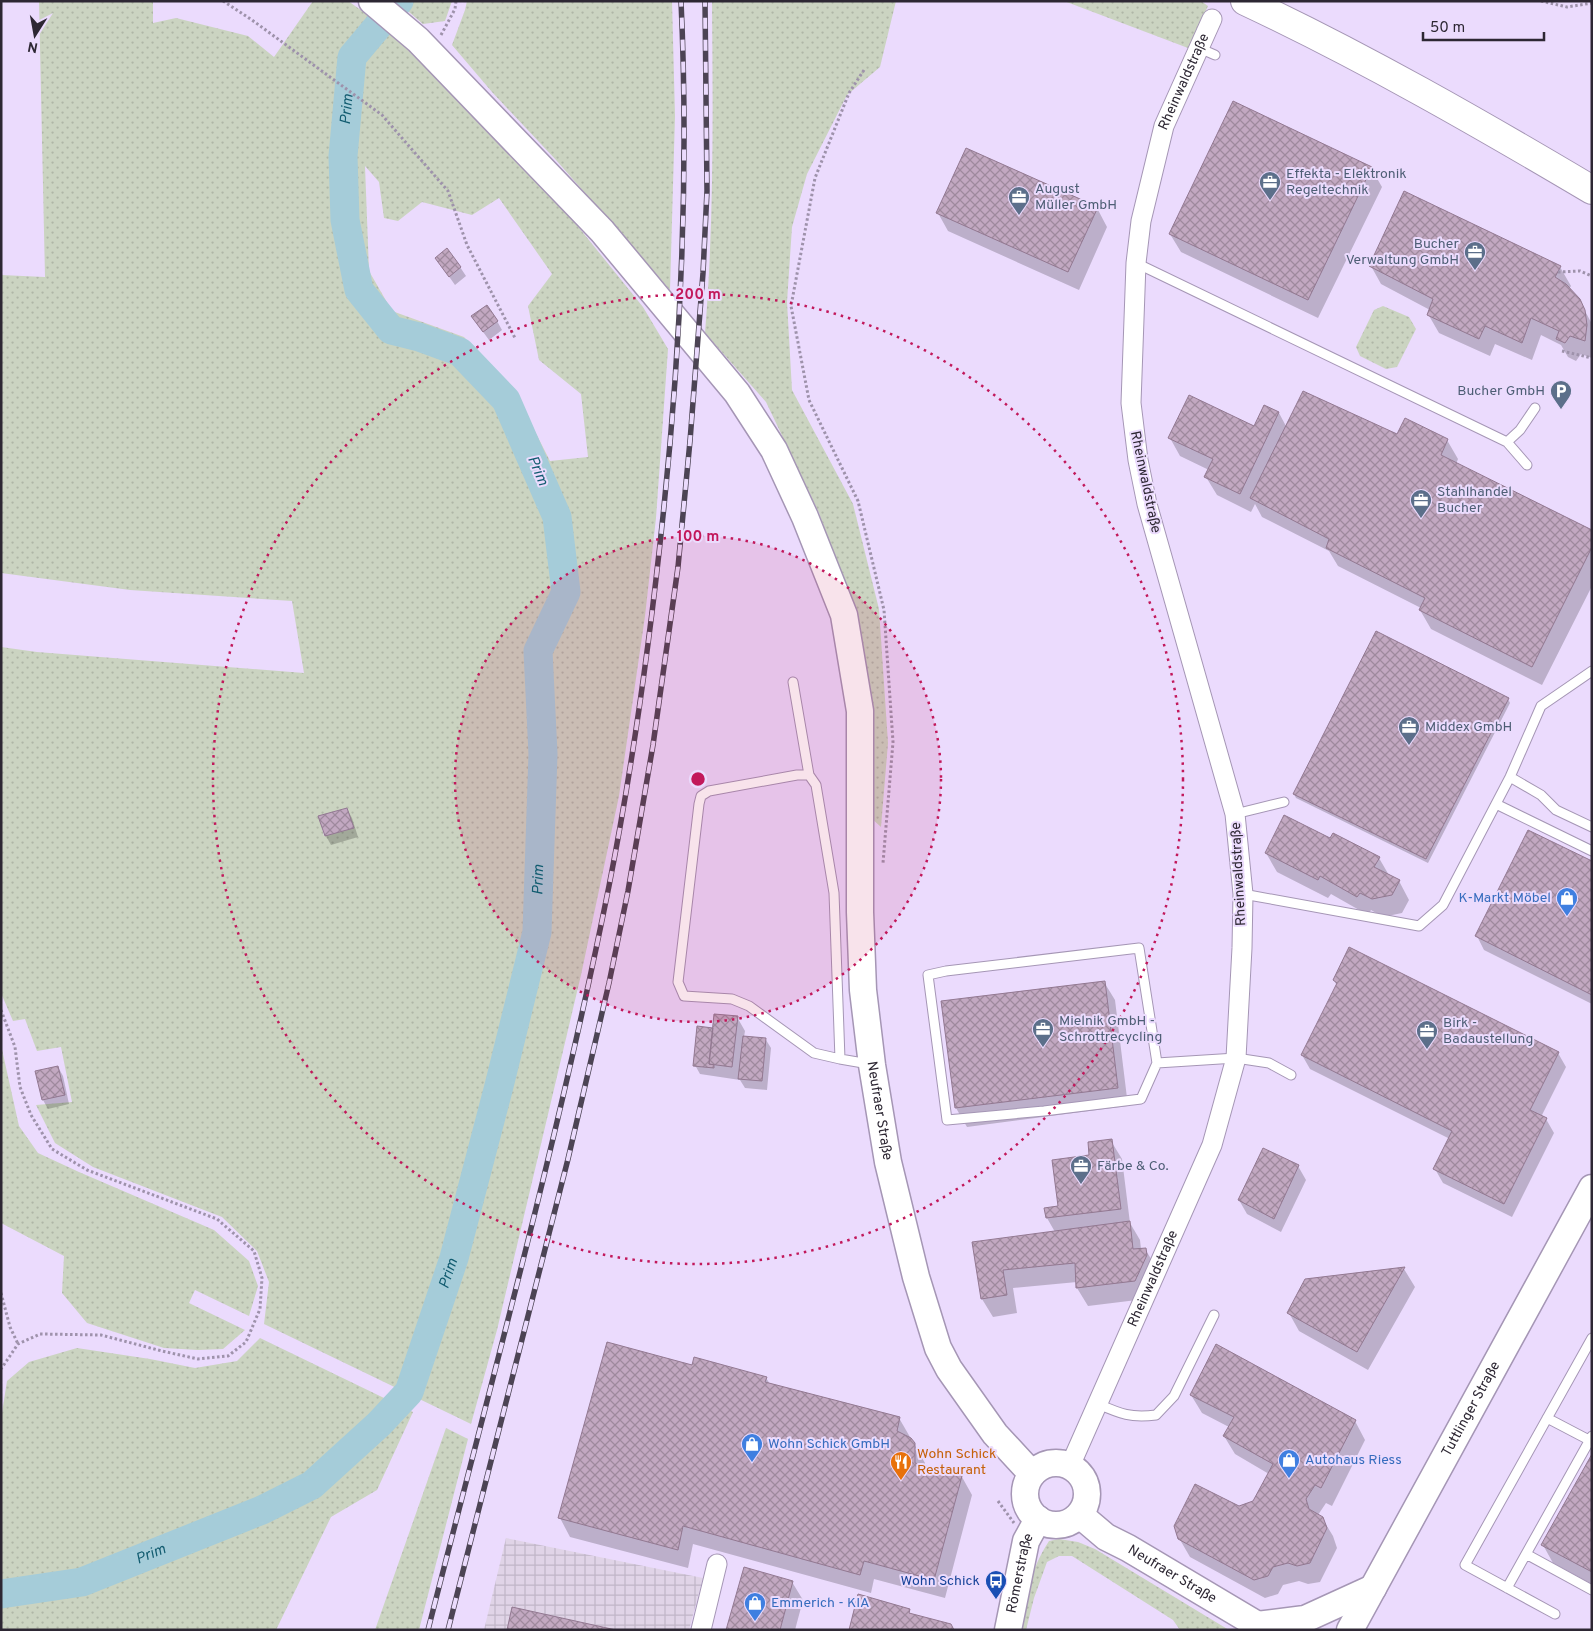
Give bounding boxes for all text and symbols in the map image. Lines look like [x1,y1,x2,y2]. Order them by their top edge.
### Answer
north arrow [10,10,60,60]
scale bar [1423,10,1544,42]
text: 50 m [1430,19,1465,38]
street label: Rheinwaldstraße [1155,31,1213,133]
text: N [26,37,39,56]
water label: Prim [336,93,358,126]
place label: Effekta - Elektronik Regeltechnik [1286,166,1407,199]
office icon: Effekta - Elektronik Regeltechnik [1258,170,1282,201]
place label: August Müller GmbH [1035,181,1117,214]
office icon: August Müller GmbH [1007,185,1031,216]
place label: Bucher Verwaltung GmbH [1346,236,1460,269]
office icon: Bucher Verwaltung GmbH [1463,240,1487,271]
text: 200 m [675,286,721,305]
parking icon: Bucher GmbH [1549,379,1573,410]
place label: Bucher GmbH [1457,383,1545,400]
street label: Rheinwaldstraße [1126,429,1164,535]
water label: Prim [522,453,552,489]
place label: Stahlhandel Bucher [1437,484,1512,517]
office icon: Stahlhandel Bucher [1409,488,1433,519]
text: 100 m [677,528,719,547]
office icon: Middex GmbH [1397,715,1421,746]
place label: Middex GmbH [1425,719,1512,736]
centre of rings [689,770,707,788]
street label: Rheinwaldstraße [1228,822,1250,926]
water label: Prim [529,864,549,896]
shop icon: K-Markt Möbel [1555,886,1579,917]
place label: K-Markt Möbel [1459,890,1551,907]
place label: Mielnik GmbH - Schrottrecycling [1059,1013,1162,1046]
place label: Birk - Badaustellung [1443,1015,1533,1048]
office icon: Mielnik GmbH - Schrottrecycling [1031,1017,1055,1048]
office icon: Birk - Badaustellung [1415,1019,1439,1050]
street label: Neufraer Straße [863,1060,896,1162]
office icon: Färbe & Co. [1069,1154,1093,1185]
place label: Färbe & Co. [1097,1158,1169,1175]
street label: Rheinwaldstraße [1124,1228,1182,1330]
water label: Prim [435,1255,463,1291]
street label: Tuttlinger Straße [1438,1358,1504,1460]
shop icon: Wohn Schick GmbH [740,1432,764,1463]
place label: Wohn Schick GmbH [768,1436,890,1453]
place label: Wohn Schick Restaurant [917,1446,997,1479]
shop icon: Autohaus Riess [1277,1448,1301,1479]
restaurant icon: Wohn Schick Restaurant [889,1450,913,1481]
place label: Autohaus Riess [1305,1452,1402,1469]
street label: Römerstraße [1003,1530,1037,1615]
water label: Prim [133,1540,169,1569]
street label: Neufraer Straße [1125,1541,1219,1607]
bus stop icon: Wohn Schick [984,1569,1008,1600]
place label: Wohn Schick [900,1573,980,1590]
shop icon: Emmerich - KIA [743,1591,767,1622]
place label: Emmerich - KIA [771,1595,869,1612]

